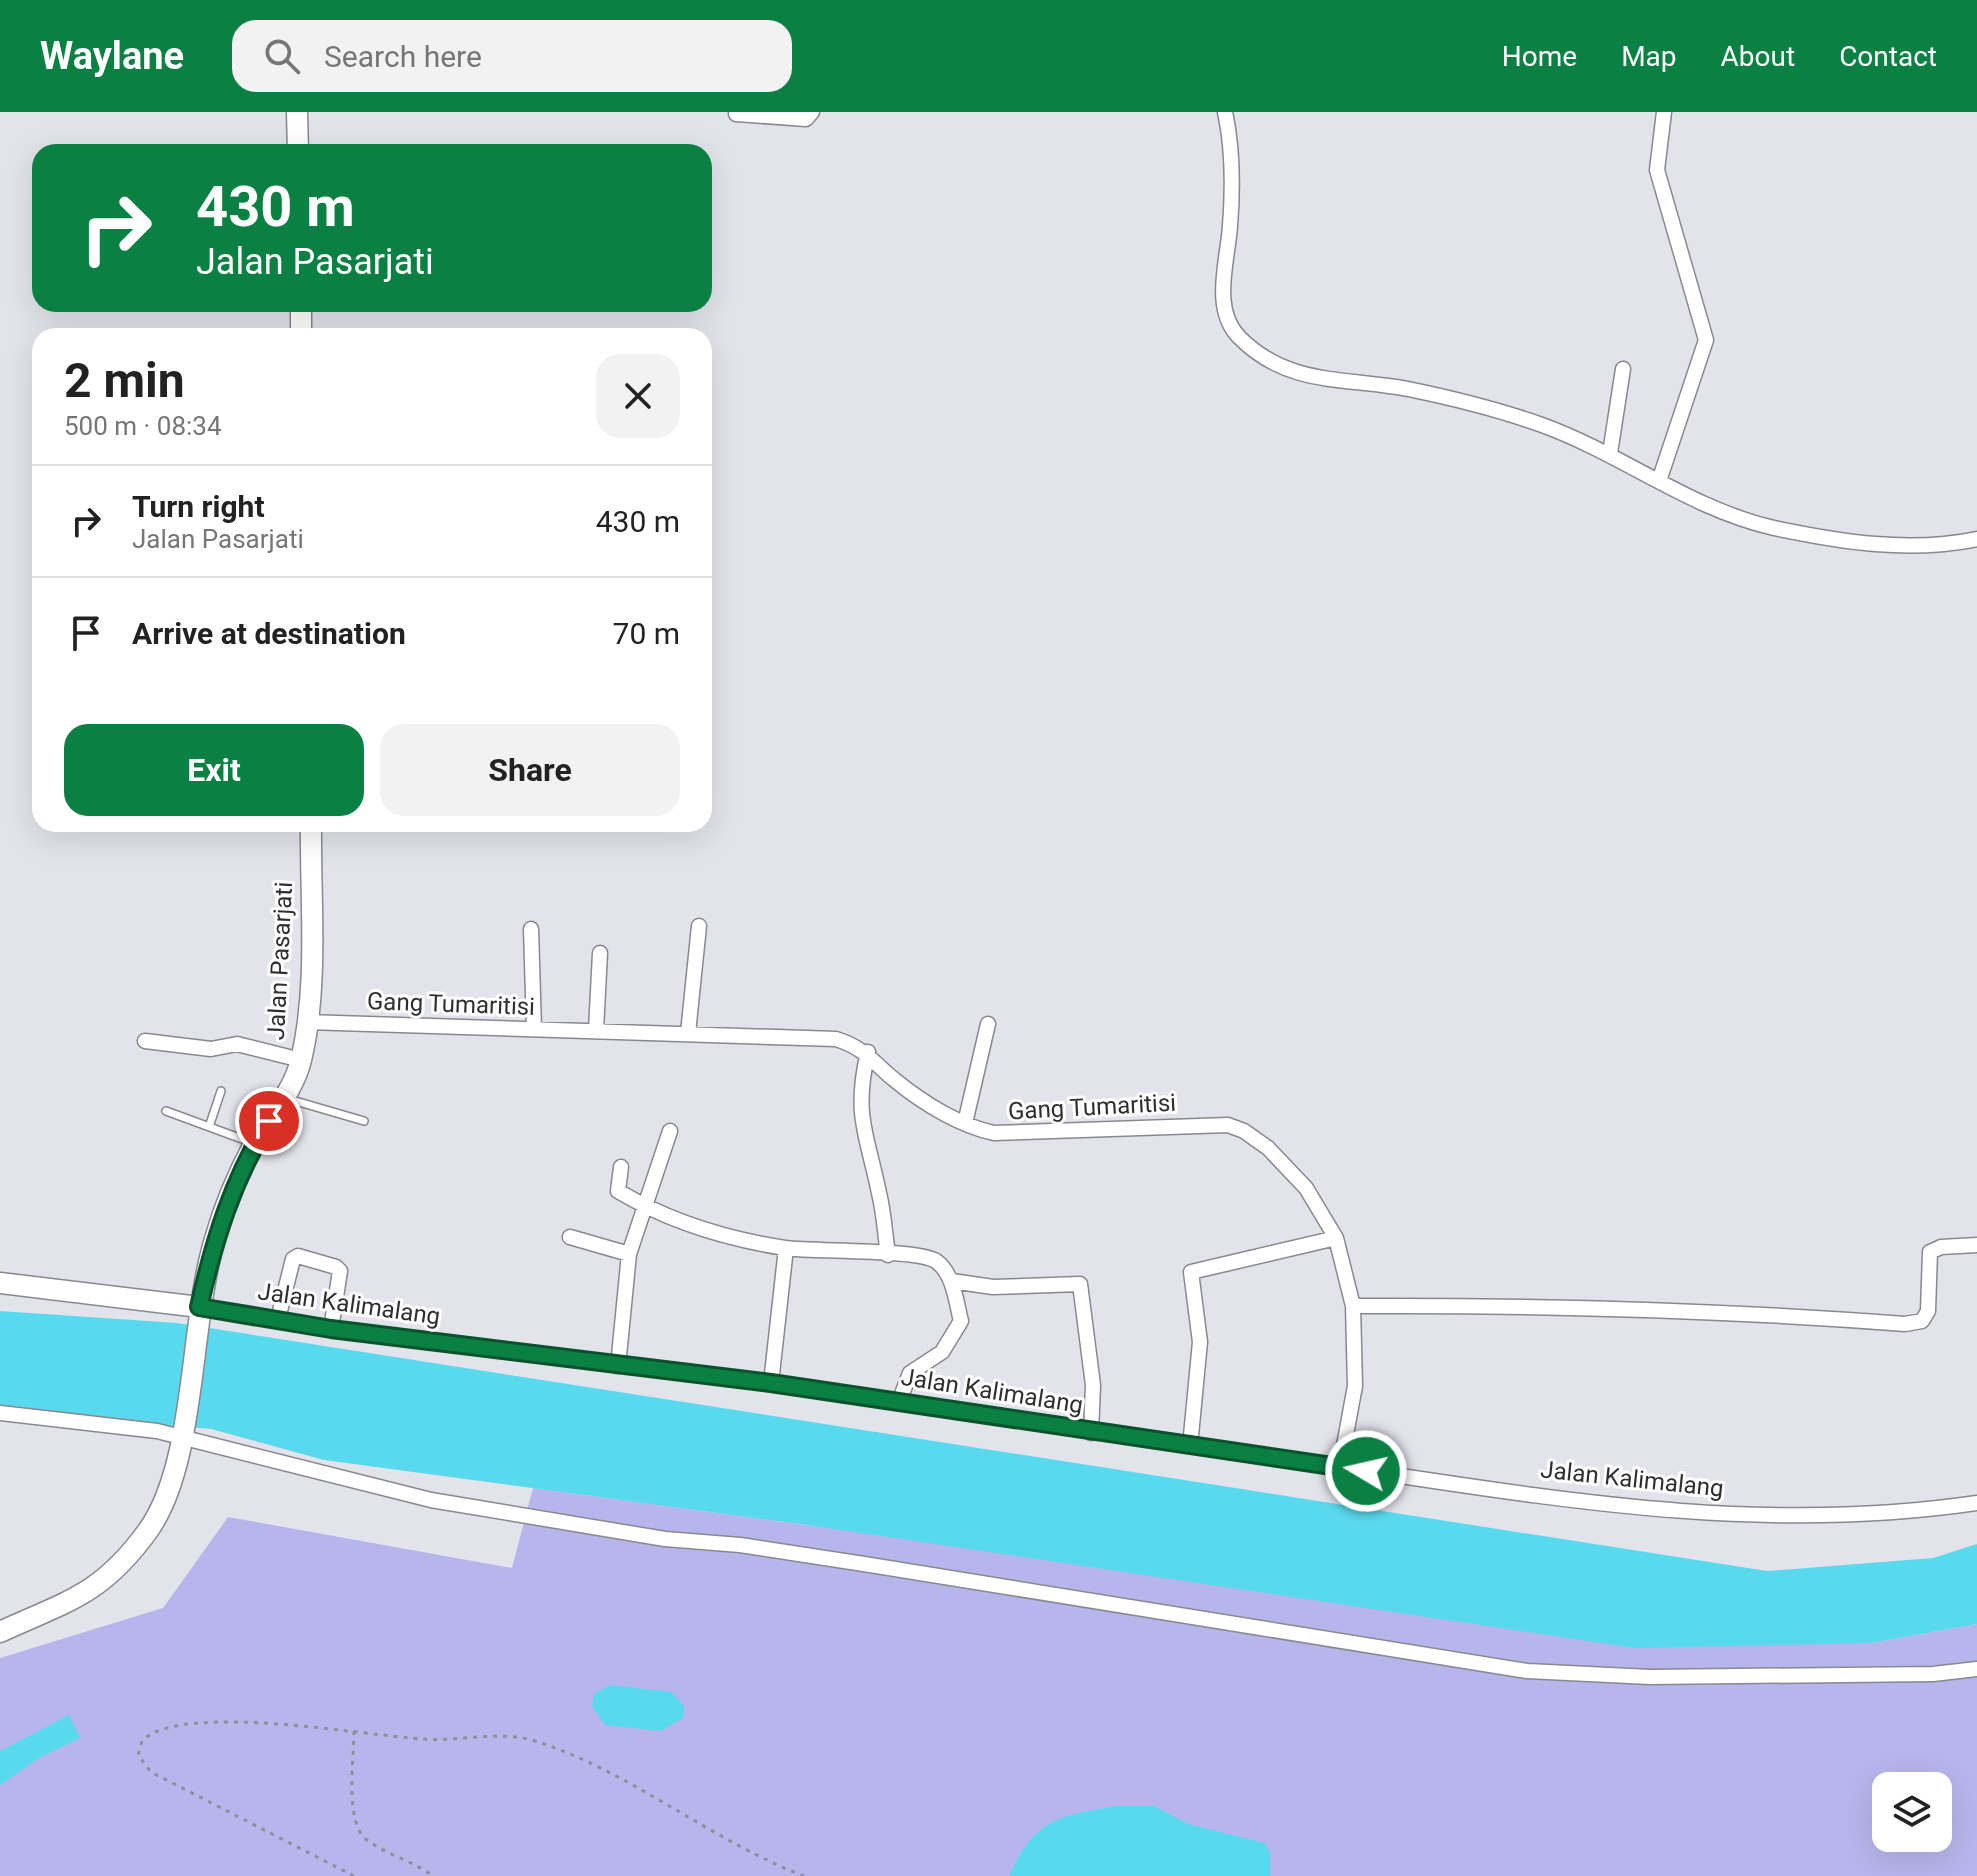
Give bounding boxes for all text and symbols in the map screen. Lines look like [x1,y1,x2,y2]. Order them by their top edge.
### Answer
search box [232,20,792,92]
text: Waylane [40,34,184,78]
icon: search [260,34,304,78]
text: Search here [324,39,482,74]
text: Home [1502,40,1577,73]
text: Map [1621,40,1677,73]
text: About [1721,40,1795,73]
text: Contact [1839,40,1937,73]
text: 430 m [196,174,355,240]
icon: right [64,176,168,280]
text: Jalan Pasarjati [196,241,434,283]
text: 2 min [64,352,185,409]
button: close [596,354,680,438]
text: 500 m · 08:34 [64,411,222,441]
text: Turn right [132,489,265,524]
icon: right [64,499,108,543]
text: 430 m [596,504,680,539]
text: Jalan Pasarjati [132,524,304,554]
icon: arrive [64,611,108,655]
text: Arrive at destination [132,616,406,651]
text: 70 m [613,616,680,651]
button: Exit [64,724,364,816]
button: Share [380,724,680,816]
street label: Jalan Pasarjati [262,881,298,1041]
street label: Gang Tumaritisi [367,987,535,1021]
pin [235,1087,303,1155]
street label: Gang Tumaritisi [1007,1089,1177,1125]
icon: arrive [247,1099,291,1143]
street label: Jalan Kalimalang [256,1277,442,1331]
street label: Jalan Kalimalang [899,1363,1085,1419]
position arrow [1324,1429,1408,1513]
street label: Jalan Kalimalang [1539,1455,1725,1503]
map controls [1872,1772,1952,1852]
button: layers [1872,1772,1952,1852]

